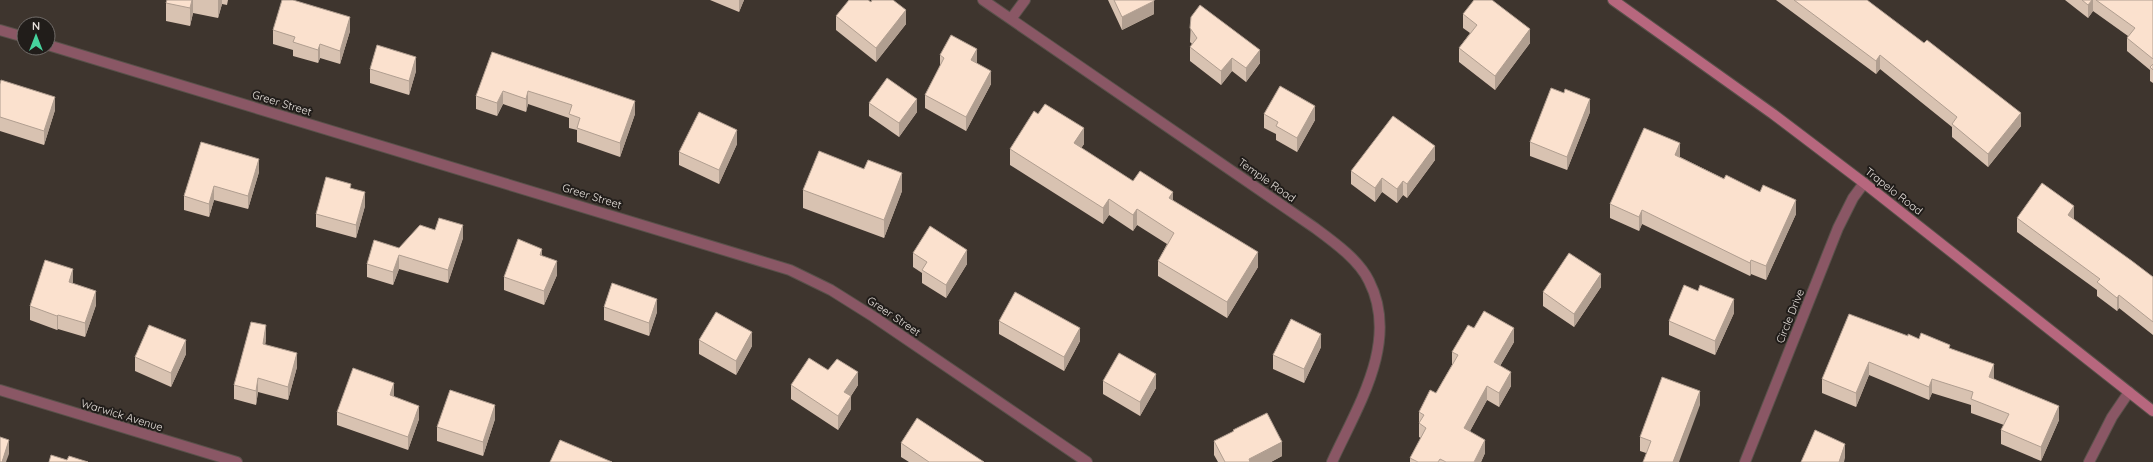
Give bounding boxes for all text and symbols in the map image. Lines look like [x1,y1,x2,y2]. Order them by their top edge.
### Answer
north arrow [16,16,56,56]
text: N [32,19,40,33]
street label: Greer Street [251,87,314,119]
street label: Temple Road [1235,155,1299,205]
street label: Trapelo Road [1863,164,1925,218]
street label: Greer Street [561,180,624,212]
street label: Circle Drive [1773,287,1807,345]
street label: Greer Street [865,293,924,339]
street label: Warwick Avenue [79,396,165,434]

